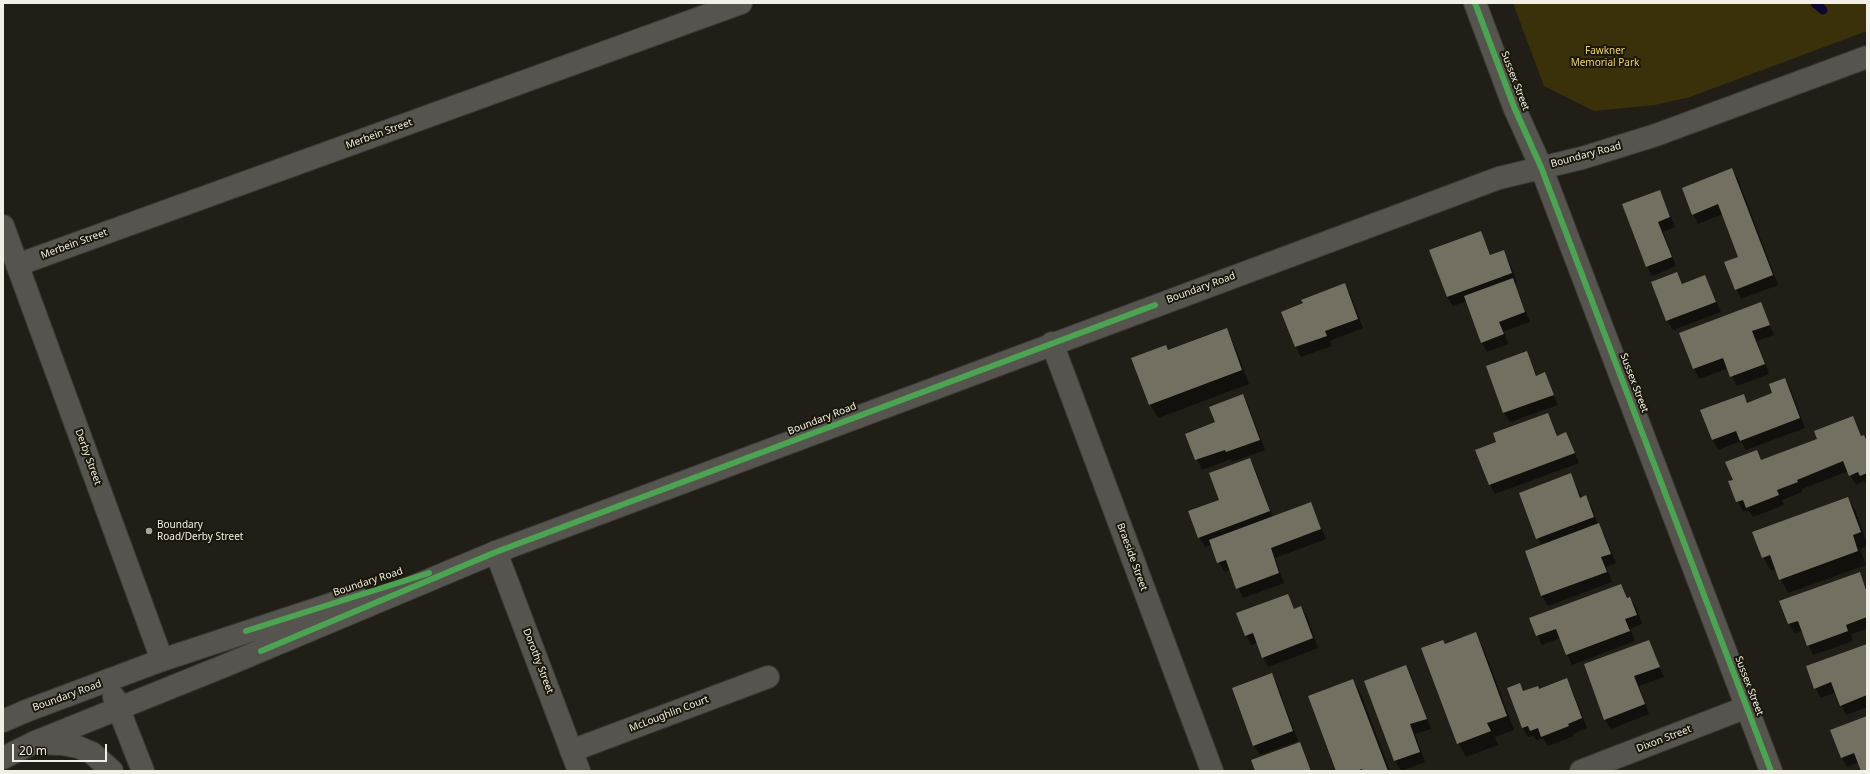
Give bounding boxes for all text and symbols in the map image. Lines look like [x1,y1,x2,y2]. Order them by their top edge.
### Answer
park label: Fawkner Memorial Park [1571,45,1639,68]
street label: Sussex Street [1498,50,1532,112]
street label: Merbein Street [344,116,414,152]
street label: Boundary Road [1549,140,1623,170]
street label: Merbein Street [39,226,109,262]
street label: Boundary Road [1165,270,1237,306]
street label: Sussex Street [1617,352,1651,414]
street label: Boundary Road [786,400,858,438]
street label: Derby Street [72,427,104,487]
place label: Boundary Road/Derby Street [157,519,243,542]
street label: Braeside Street [1114,521,1150,593]
marker: Boundary Road/Derby Street [144,526,154,536]
street label: Boundary Road [332,565,404,599]
street label: Dorothy Street [520,627,556,695]
street label: Sussex Street [1732,655,1766,717]
street label: Boundary Road [31,678,103,714]
street label: McLoughlin Court [628,693,710,735]
street label: Dixon Street [1635,723,1693,755]
scale bar [14,736,109,762]
text: 20 m [19,742,47,759]

